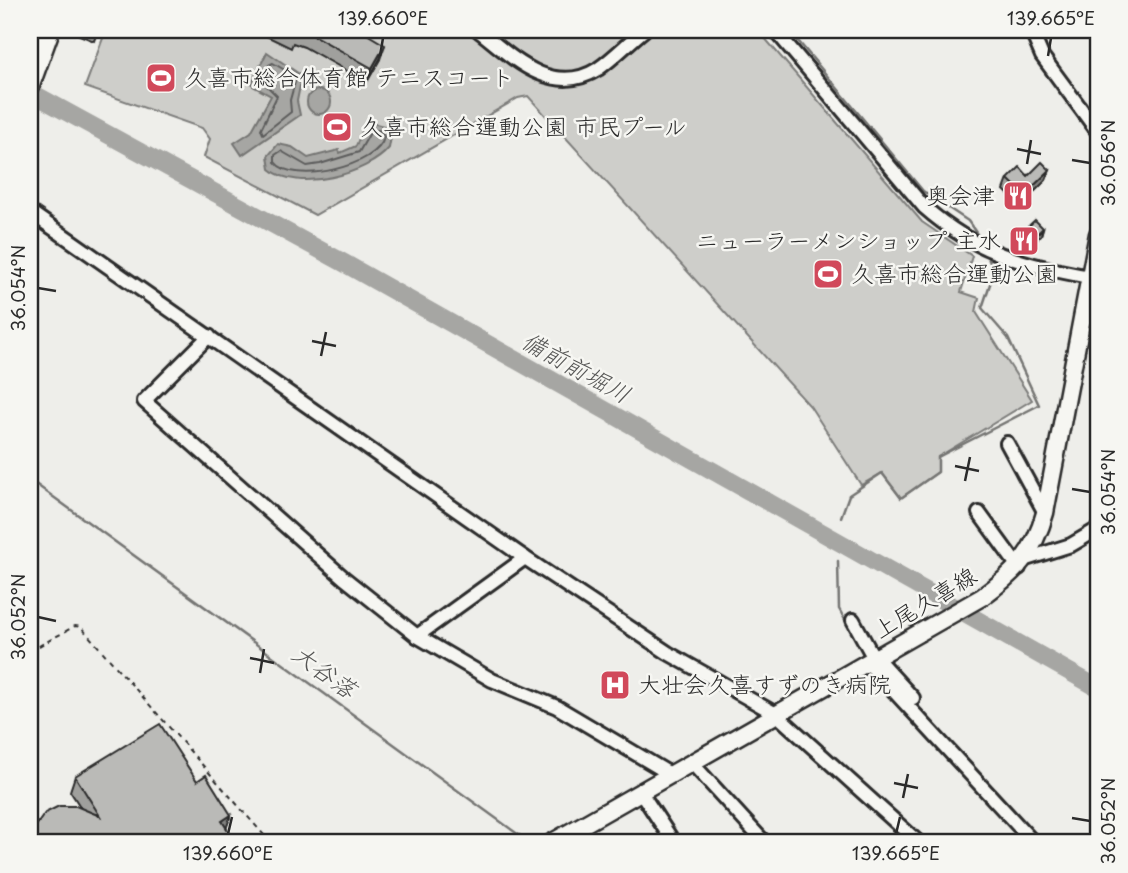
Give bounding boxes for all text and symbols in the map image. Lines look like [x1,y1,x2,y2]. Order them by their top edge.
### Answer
text: 139.660°E [338,4,428,31]
text: 139.665°E [1007,4,1095,31]
place label: 久喜市総合体育館 テニスコート [184,59,514,94]
sports icon: 久喜市総合体育館 テニスコート [144,61,178,95]
place label: 久喜市総合運動公園 市民プール [360,108,687,143]
sports icon: 久喜市総合運動公園 市民プール [320,110,354,144]
text: 36.056°N [1094,119,1121,207]
place label: 奥会津 [926,177,995,212]
restaurant icon: 奥会津 [1001,179,1035,213]
place label: ニューラーメンショップ 主水 [695,222,1001,257]
restaurant icon: ニューラーメンショップ 主水 [1007,224,1041,258]
text: 36.054°N [4,245,31,331]
place label: 久喜市総合運動公園 [851,255,1058,290]
sports icon: 久喜市総合運動公園 [811,257,845,291]
water label: 備前前堀川 [516,321,638,411]
text: 36.054°N [1094,449,1121,535]
street label: 上尾久喜線 [866,557,983,646]
text: 36.052°N [4,573,31,661]
water label: 大谷落 [285,635,366,707]
place label: 大壮会久喜すずのき病院 [638,666,891,701]
hospital icon: 大壮会久喜すずのき病院 [598,668,632,702]
text: 36.052°N [1094,777,1121,865]
text: 139.660°E [183,839,273,866]
text: 139.665°E [852,839,940,866]

